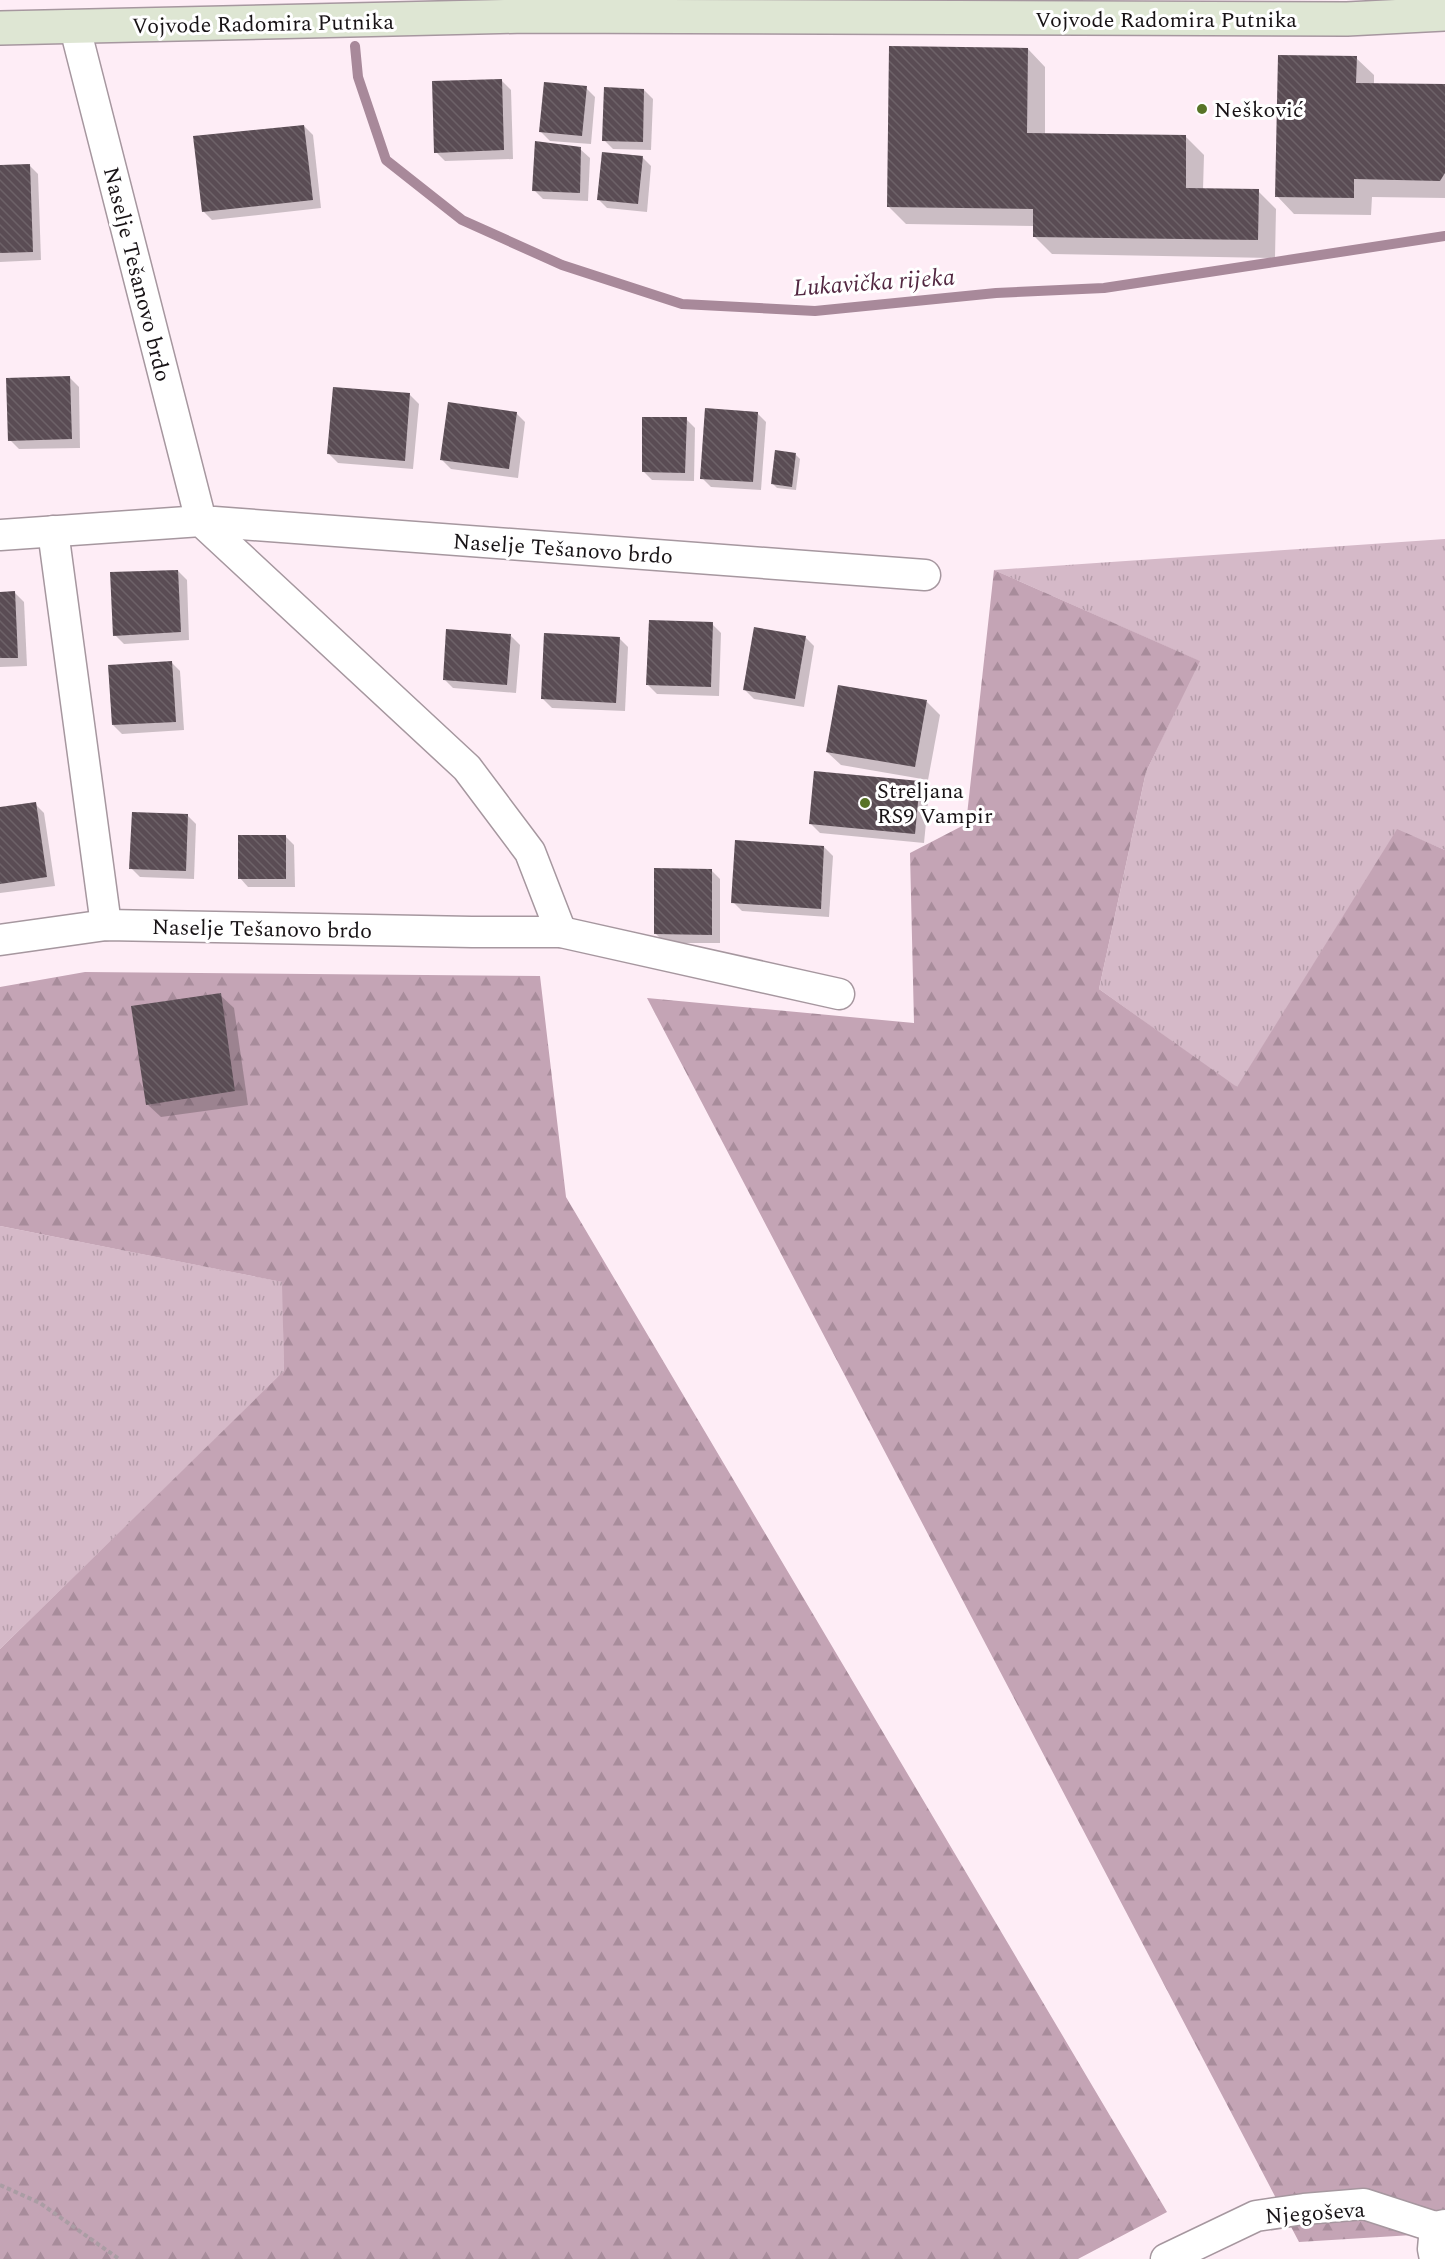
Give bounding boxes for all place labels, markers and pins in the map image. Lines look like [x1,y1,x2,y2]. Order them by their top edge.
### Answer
place label: Nešković [1214,94,1304,127]
marker: Nešković [1195,102,1209,116]
place label: Streljana RS9 Vampir [877,775,993,833]
marker: Streljana RS9 Vampir [858,796,872,810]

